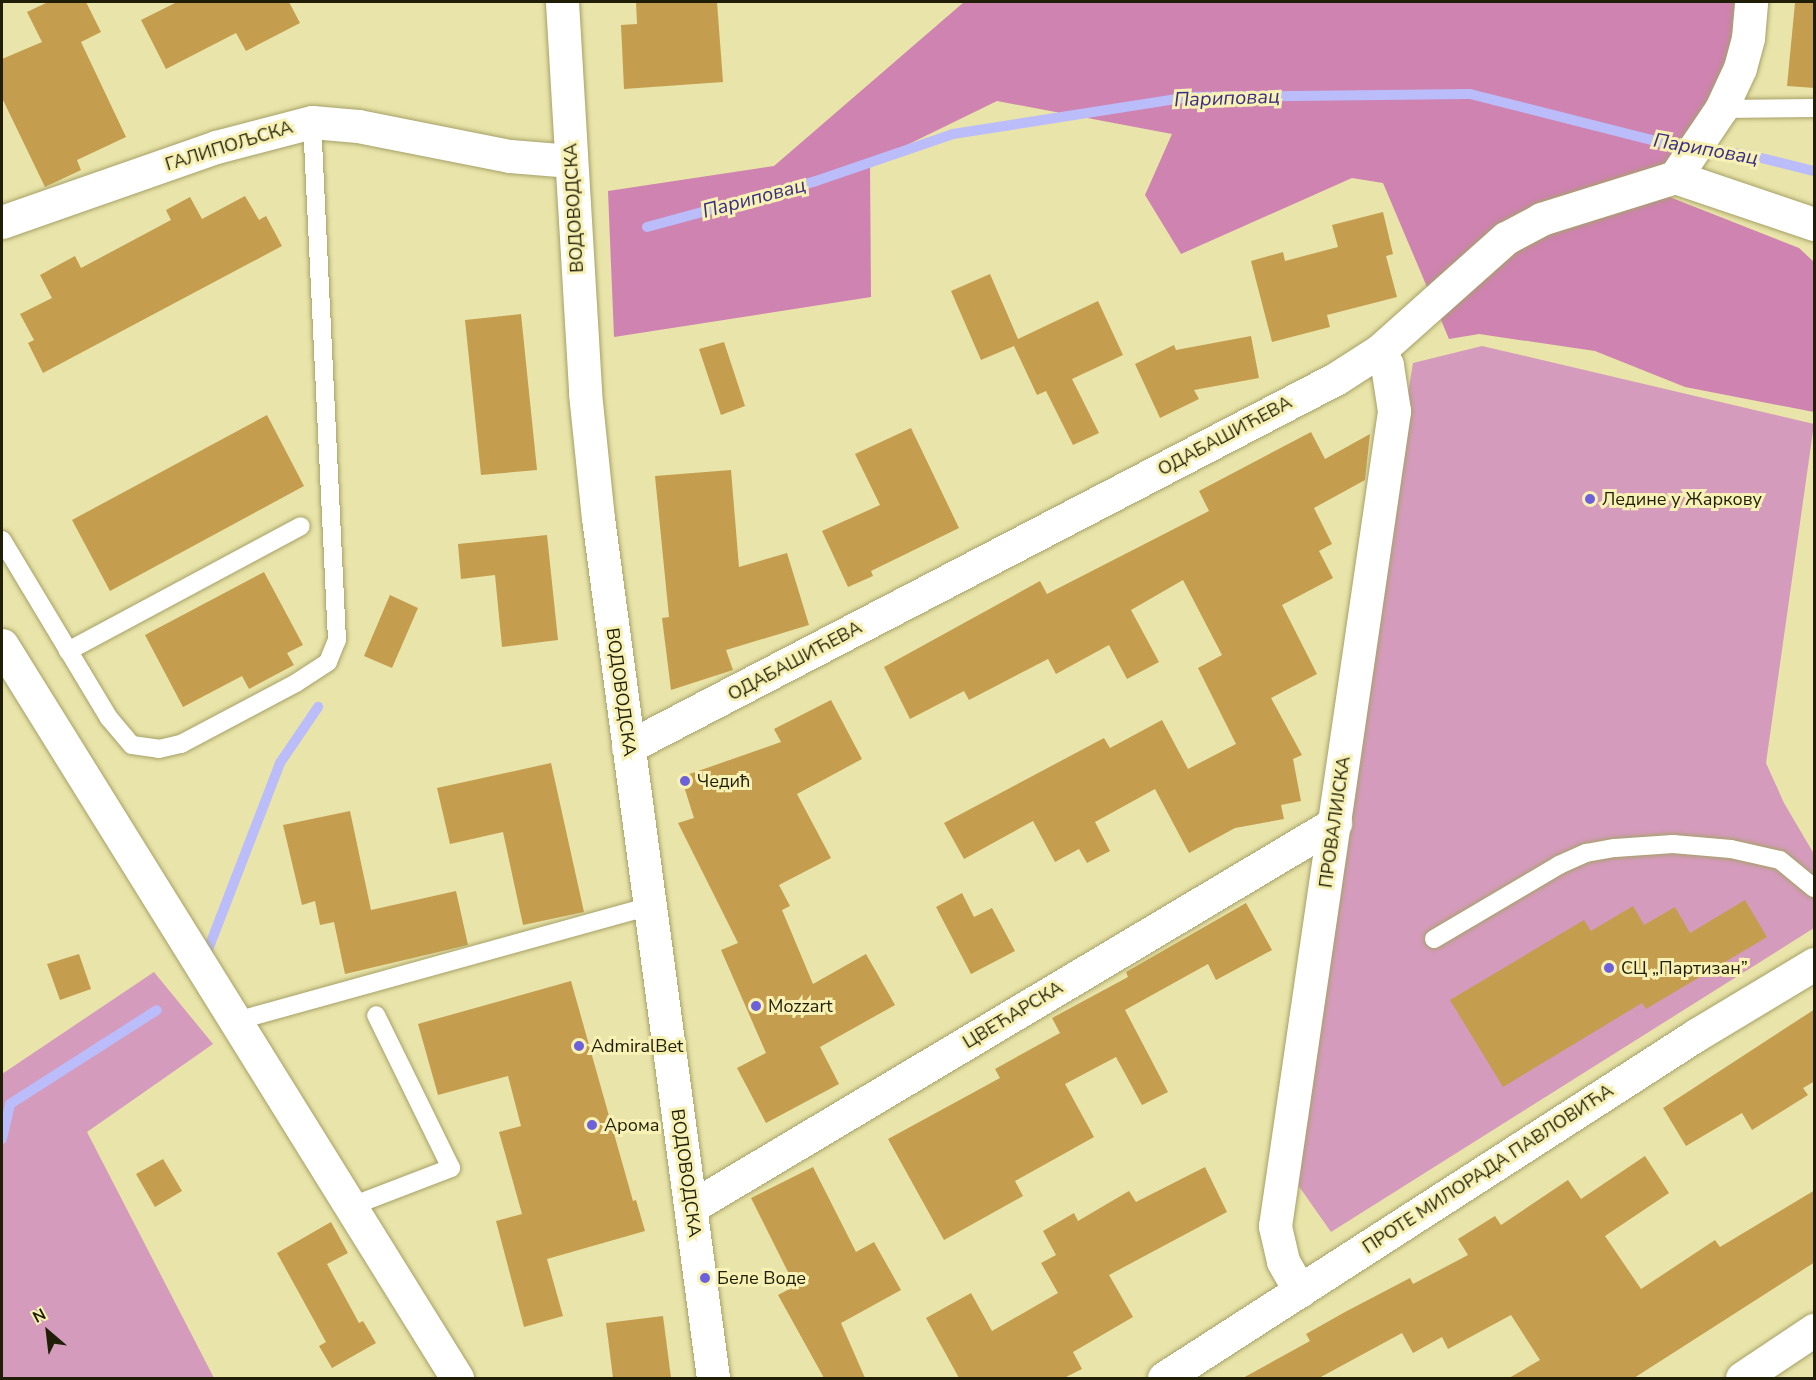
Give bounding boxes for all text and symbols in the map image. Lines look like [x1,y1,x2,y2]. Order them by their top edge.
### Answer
water label: Париповац [1174,84,1280,112]
street label: ГАЛИПОЉСКА [163,116,295,176]
water label: Париповац [1652,128,1760,170]
street label: ВОДОВОДСКА [560,143,588,273]
water label: Париповац [700,173,808,223]
street label: ОДАБАШИЋЕВА [1154,392,1296,480]
place label: Ледине у Жаркову [1602,488,1762,510]
marker: Ледине у Жаркову [1583,492,1597,506]
street label: ОДАБАШИЋЕВА [724,617,866,705]
street label: ВОДОВОДСКА [601,626,641,758]
street label: ПРОВАЛИЈСКА [1315,755,1355,889]
place label: Чедић [697,770,750,792]
marker: Чедић [678,774,692,788]
place label: СЦ „Партизан” [1621,957,1748,979]
marker: СЦ „Партизан” [1602,961,1616,975]
street label: ЦВЕЋАРСКА [959,977,1067,1053]
place label: Mozzart [768,995,833,1017]
marker: Mozzart [749,999,763,1013]
place label: AdmiralBet [591,1035,683,1057]
marker: AdmiralBet [572,1039,586,1053]
street label: ПРОТЕ МИЛОРАДА ПАВЛОВИЋА [1359,1080,1617,1258]
street label: ВОДОВОДСКА [666,1107,706,1239]
place label: Арома [604,1114,660,1136]
marker: Арома [585,1118,599,1132]
place label: Беле Воде [717,1267,806,1289]
marker: Беле Воде [698,1271,712,1285]
north arrow [18,1302,78,1362]
text: N [29,1304,50,1329]

